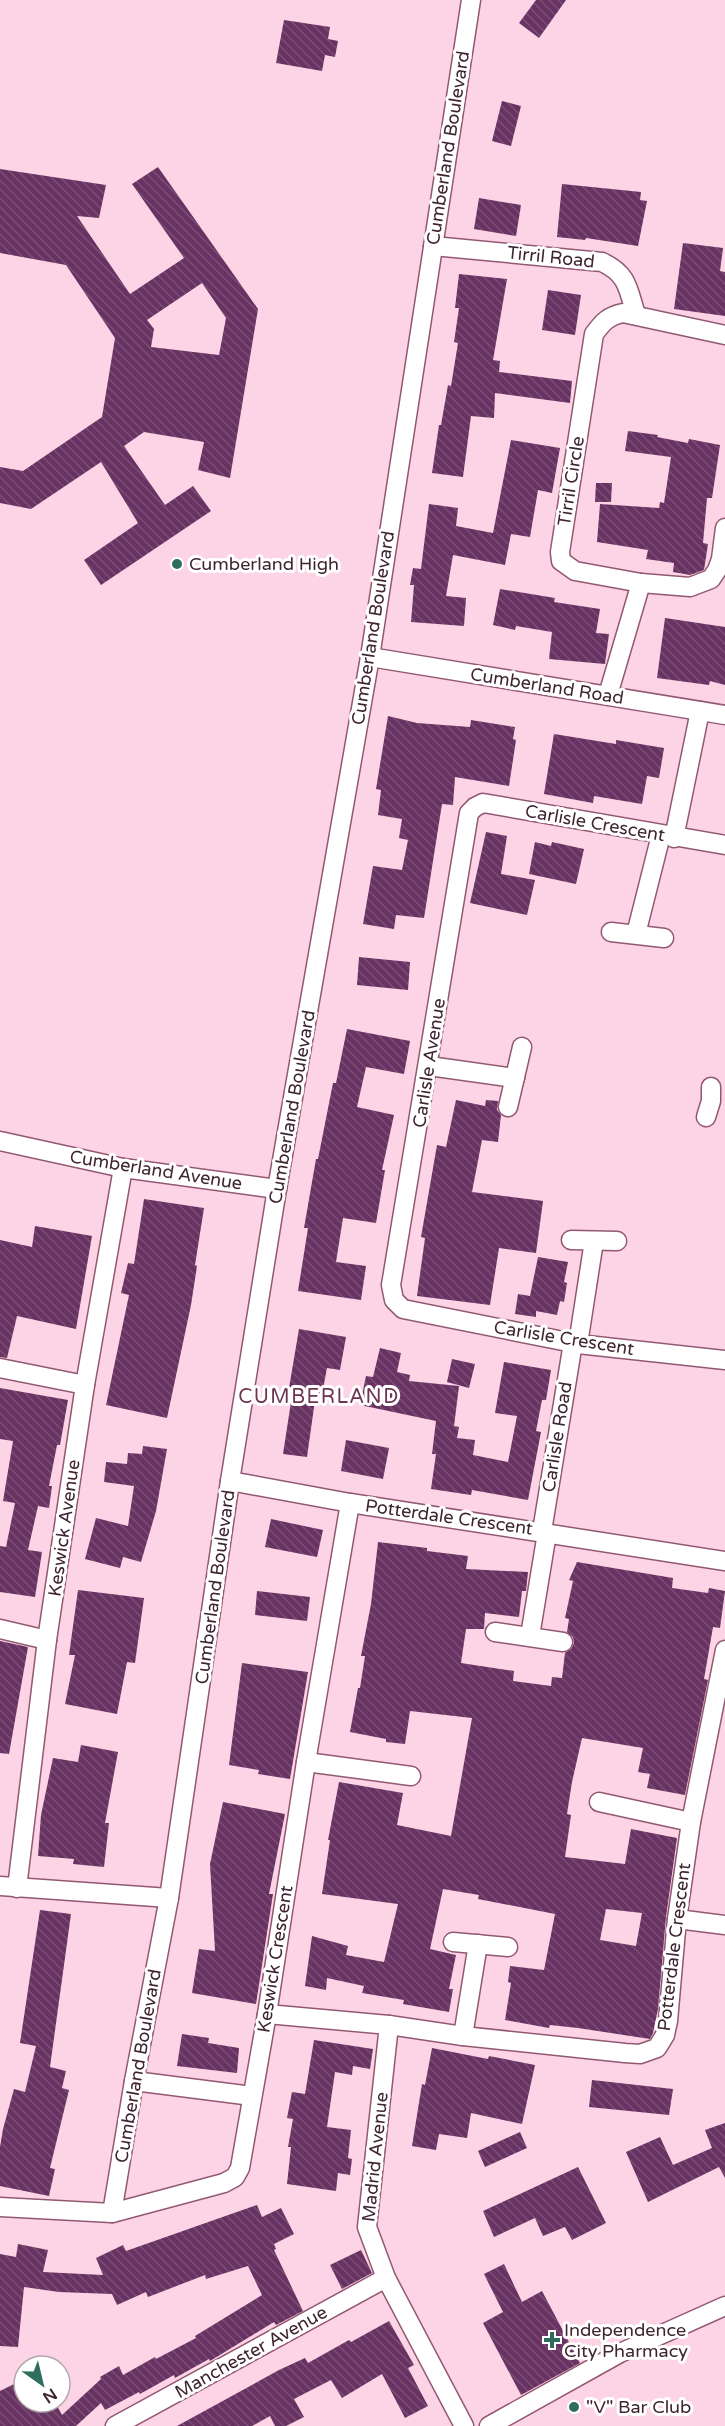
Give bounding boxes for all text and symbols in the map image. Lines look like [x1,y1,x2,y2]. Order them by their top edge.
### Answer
street label: Cumberland Boulevard [422,49,474,247]
street label: Tirril Road [506,241,596,273]
street label: Tirril Circle [553,435,589,527]
street label: Cumberland Boulevard [347,529,399,727]
place label: Cumberland High [189,553,339,575]
marker: Cumberland High [170,557,184,571]
street label: Cumberland Road [469,663,625,709]
street label: Carlisle Crescent [523,800,667,846]
street label: Carlisle Avenue [408,997,450,1129]
street label: Cumberland Boulevard [264,1008,320,1206]
street label: Cumberland Avenue [68,1146,244,1194]
street label: Carlisle Crescent [492,1316,636,1360]
street label: Carlisle Road [537,1380,577,1494]
district label: CUMBERLAND [238,1385,400,1409]
street label: Keswick Avenue [43,1458,85,1598]
street label: Cumberland Boulevard [190,1488,240,1686]
street label: Potterdale Crescent [364,1494,534,1540]
street label: Potterdale Crescent [653,1862,695,2032]
street label: Keswick Crescent [252,1884,298,2034]
street label: Cumberland Boulevard [110,1967,166,2165]
street label: Madrid Avenue [357,2091,393,2223]
street label: Manchester Avenue [171,2301,331,2403]
place label: Independence City Pharmacy [564,2319,688,2362]
marker: Independence City Pharmacy [545,2333,559,2347]
north arrow [12,2354,72,2414]
text: N [39,2384,61,2407]
place label: "V" Bar Club [586,2396,691,2418]
marker: "V" Bar Club [567,2400,581,2414]

